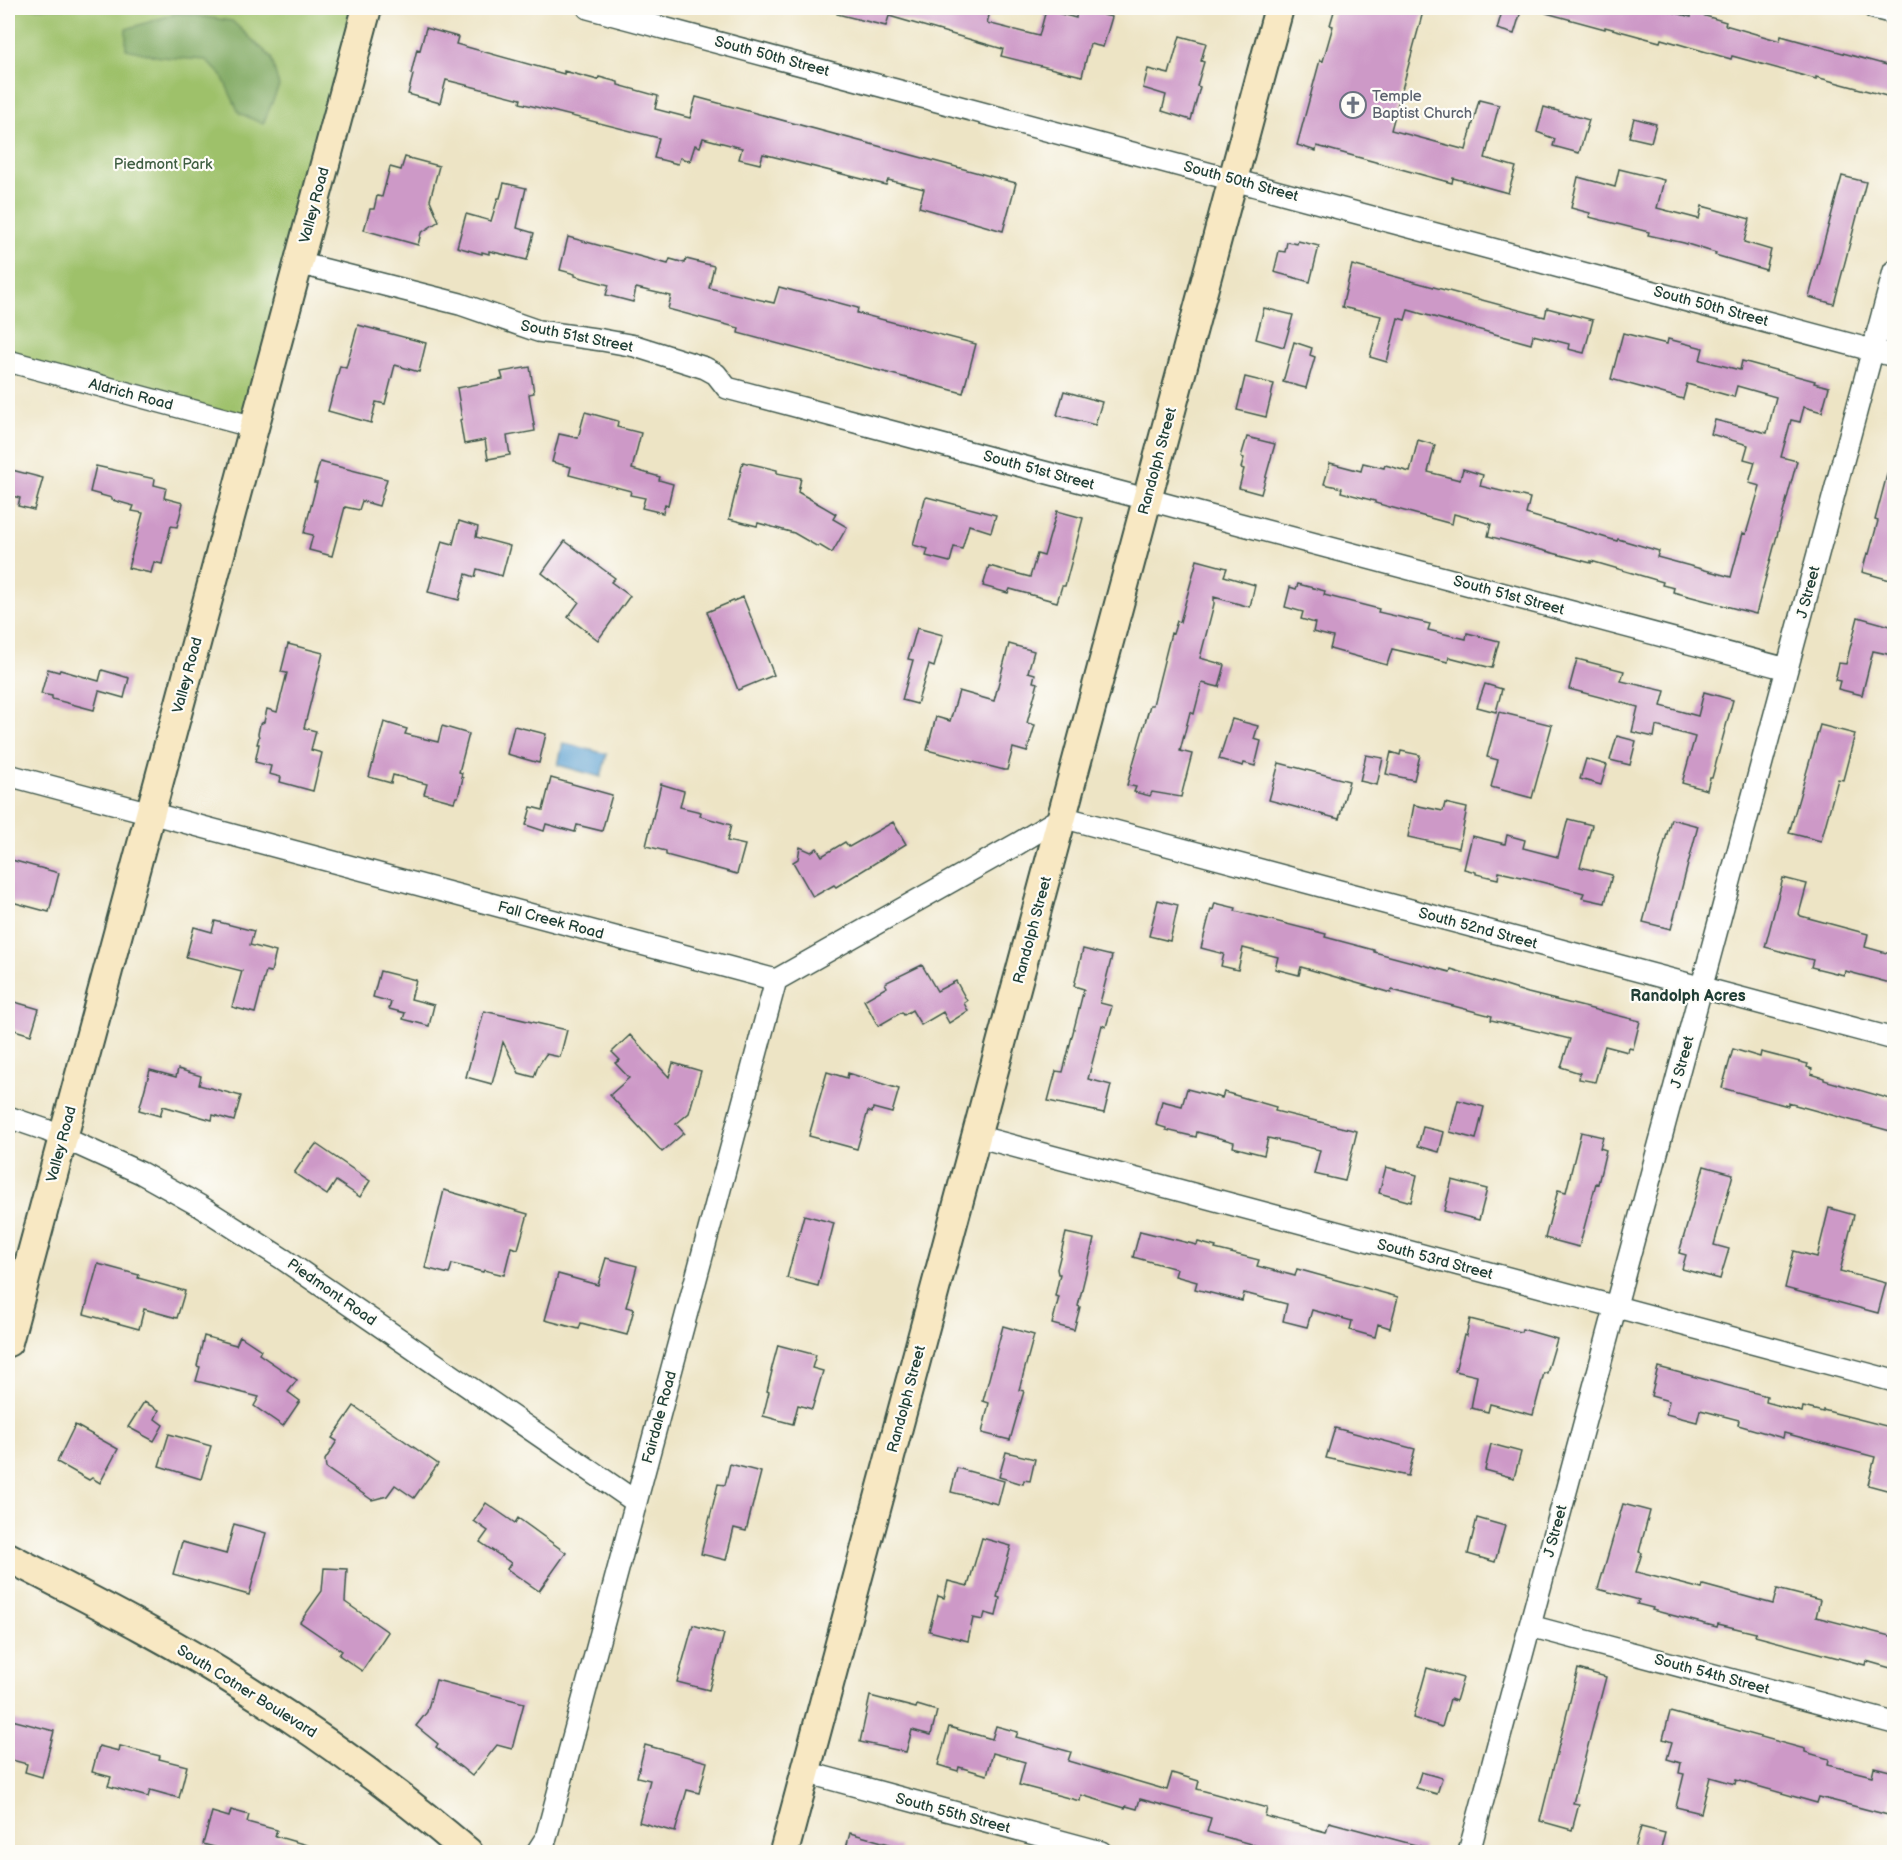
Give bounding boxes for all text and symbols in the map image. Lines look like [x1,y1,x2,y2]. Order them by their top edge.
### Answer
street label: South 50th Street [712,32,832,81]
place label: Temple Baptist Church [1372,87,1472,123]
church icon: Temple Baptist Church [1338,90,1368,120]
park label: Piedmont Park [114,155,213,174]
street label: South 50th Street [1181,157,1301,206]
street label: Valley Road [295,165,334,245]
street label: South 50th Street [1651,282,1771,331]
street label: South 51st Street [519,316,635,357]
street label: Aldrich Road [87,374,175,415]
street label: Randolph Street [1134,405,1181,517]
street label: South 51st Street [981,447,1097,495]
street label: J Street [1792,564,1825,620]
street label: South 51st Street [1451,572,1567,620]
street label: Valley Road [168,635,207,715]
street label: Randolph Street [1009,874,1056,986]
street label: Fall Creek Road [496,897,606,944]
street label: South 52nd Street [1416,903,1540,954]
district label: Randolph Acres [1630,987,1746,1006]
street label: J Street [1666,1034,1699,1090]
street label: Valley Road [42,1104,81,1184]
street label: South 53rd Street [1375,1235,1495,1284]
street label: Piedmont Road [283,1255,380,1330]
street label: Randolph Street [883,1343,930,1455]
street label: Fairdale Road [638,1369,681,1466]
street label: J Street [1539,1503,1572,1559]
street label: South Cotner Boulevard [173,1641,320,1742]
street label: South 54th Street [1652,1650,1772,1699]
street label: South 55th Street [894,1789,1013,1838]

